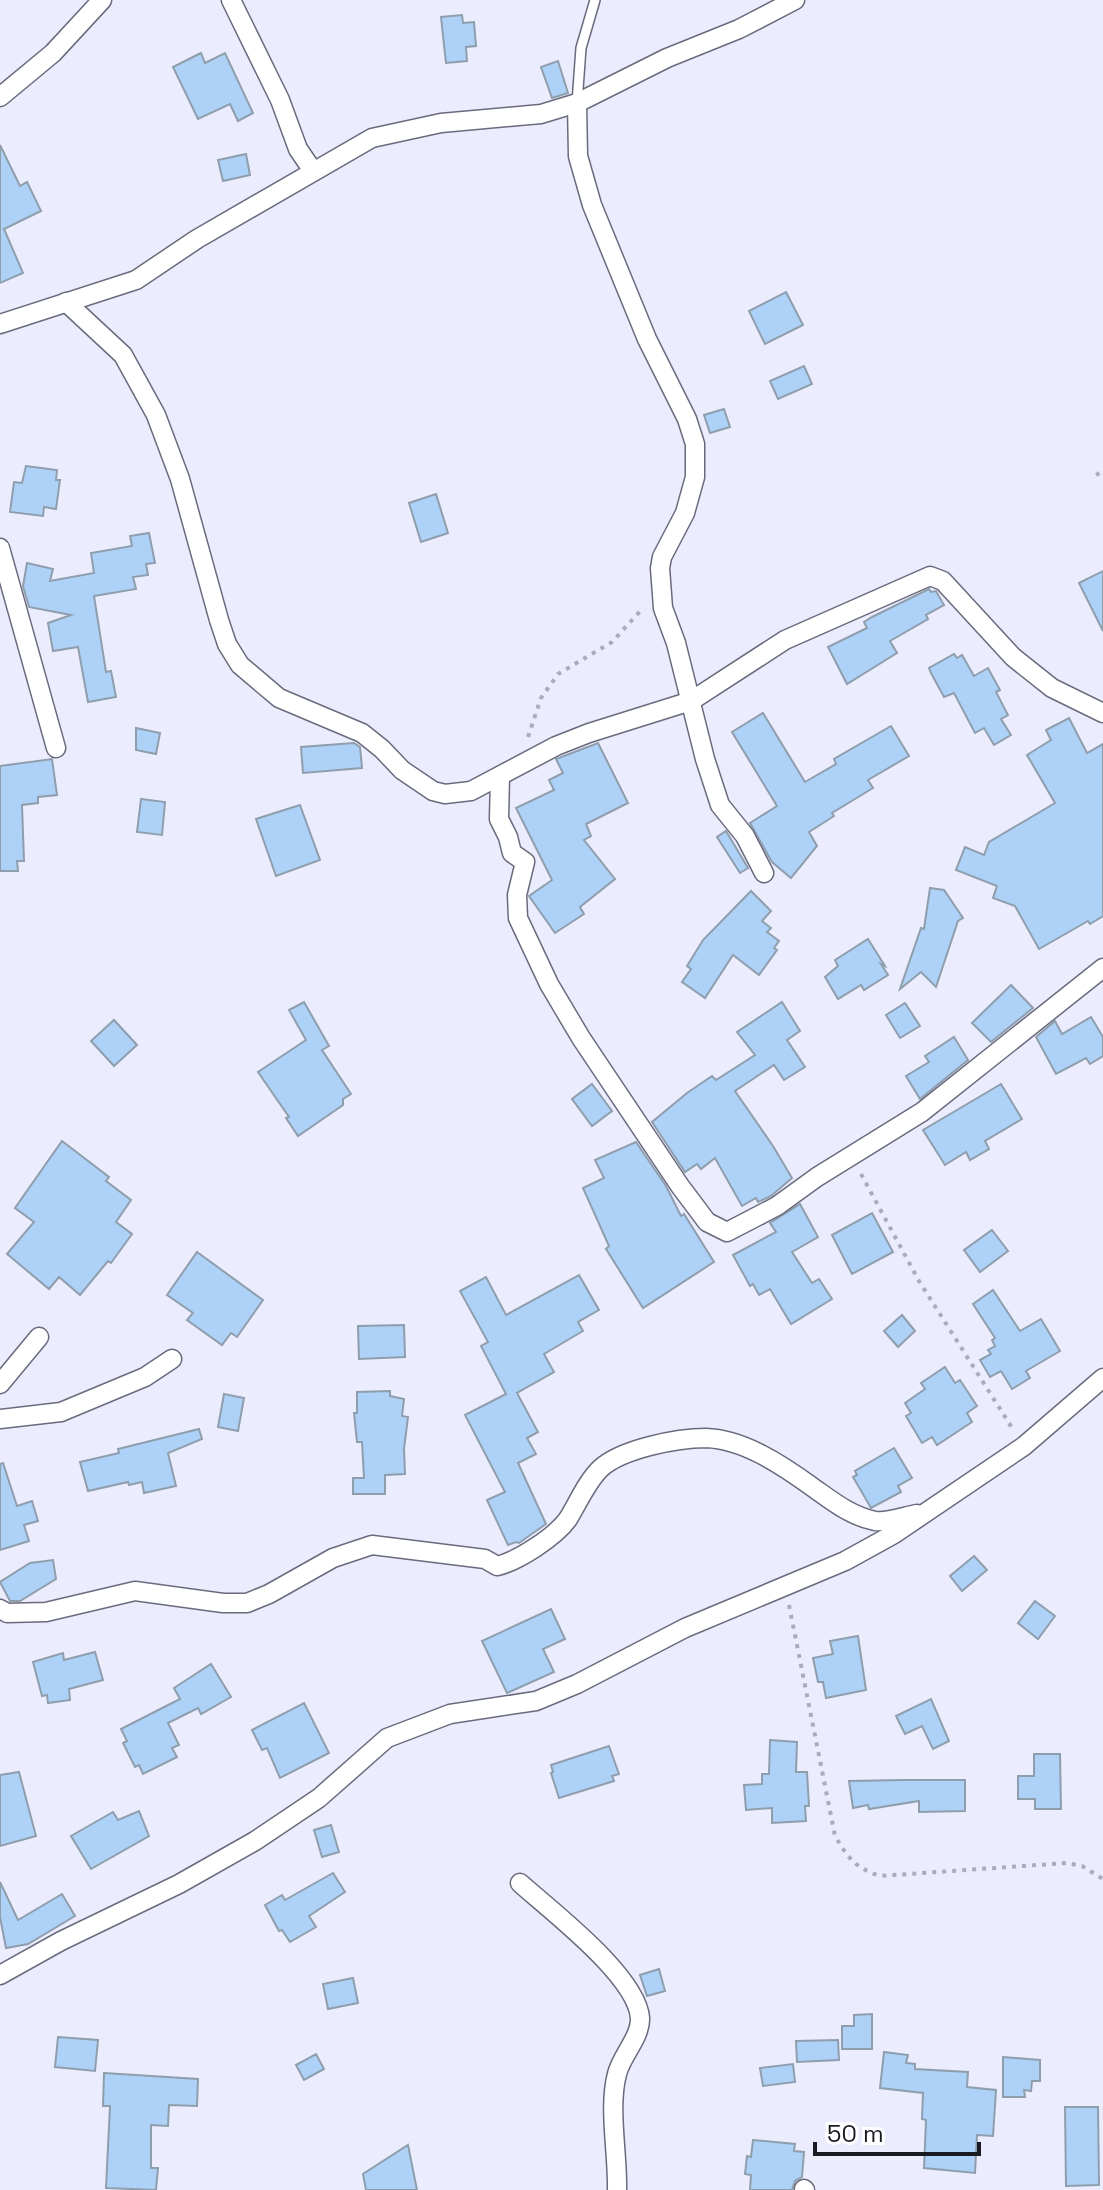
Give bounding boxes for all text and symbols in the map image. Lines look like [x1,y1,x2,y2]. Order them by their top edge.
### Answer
scale bar [815,2106,979,2156]
text: 50 m [827,2118,884,2149]

